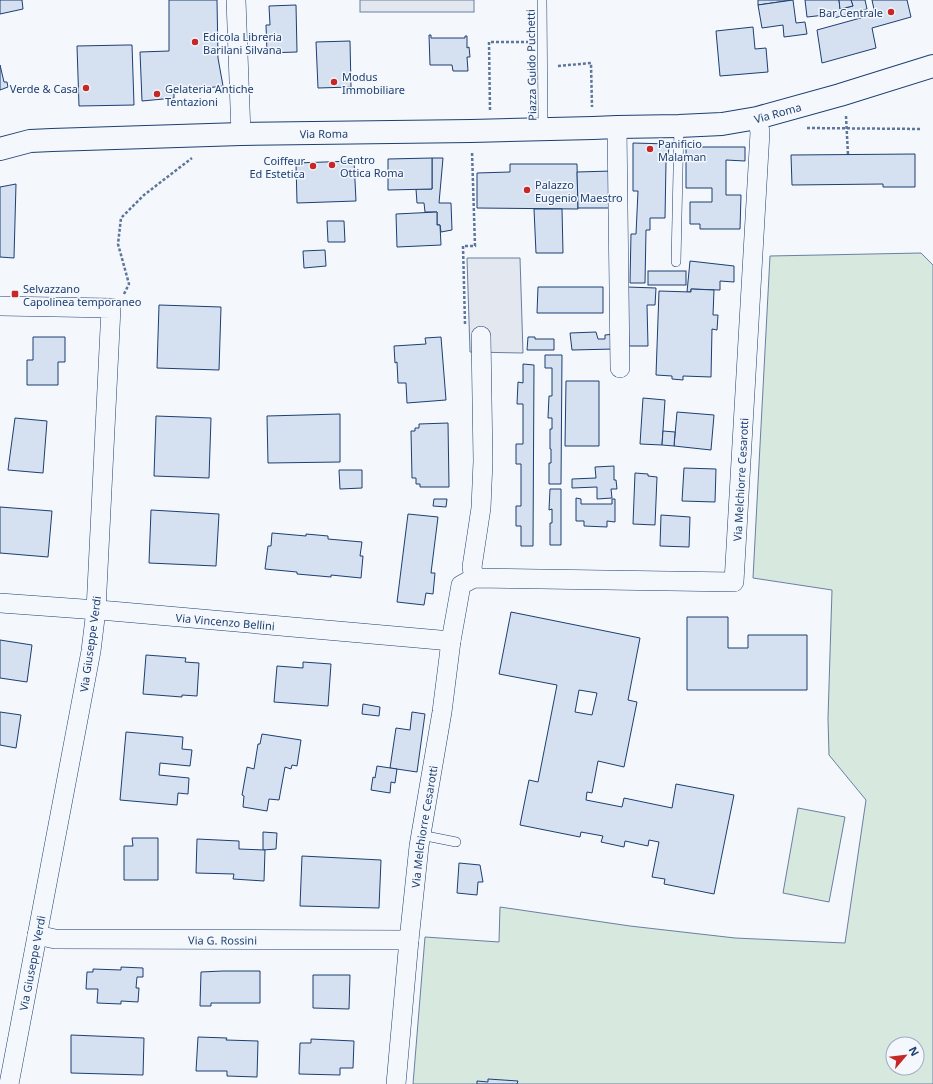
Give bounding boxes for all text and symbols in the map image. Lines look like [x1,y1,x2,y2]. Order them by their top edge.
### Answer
place label: Bar Centrale [819,5,883,20]
marker: Bar Centrale [886,7,896,17]
street label: Piazza Guido Puchetti [523,9,539,121]
place label: Edicola Libreria Barilani Silvana [203,29,282,57]
marker: Edicola Libreria Barilani Silvana [190,37,200,47]
place label: Modus Immobiliare [342,69,405,97]
marker: Modus Immobiliare [329,77,339,87]
place label: Verde & Casa [10,81,78,96]
place label: Gelateria Antiche Tentazioni [165,81,254,109]
marker: Verde & Casa [81,83,91,93]
marker: Gelateria Antiche Tentazioni [152,89,162,99]
street label: Via Roma [752,99,803,126]
street label: Via Roma [299,125,348,141]
place label: Panificio Malaman [658,136,706,164]
marker: Panificio Malaman [645,144,655,154]
place label: Centro Ottica Roma [340,152,404,180]
place label: Coiffeur Ed Estetica [249,153,305,181]
marker: Centro Ottica Roma [327,160,337,170]
marker: Coiffeur Ed Estetica [308,161,318,171]
place label: Palazzo Eugenio Maestro [535,177,623,205]
marker: Palazzo Eugenio Maestro [522,185,532,195]
place label: Selvazzano Capolinea temporaneo [23,281,142,309]
marker: Selvazzano Capolinea temporaneo [10,289,20,299]
street label: Via Melchiorre Cesarotti [729,417,751,542]
street label: Via Giuseppe Verdi [76,595,104,693]
street label: Via Vincenzo Bellini [175,609,275,633]
street label: Via Melchiorre Cesarotti [407,764,440,888]
street label: Via Giuseppe Verdi [15,914,49,1012]
street label: Via G. Rossini [188,932,257,947]
north arrow [885,1036,925,1076]
text: N [906,1044,923,1059]

